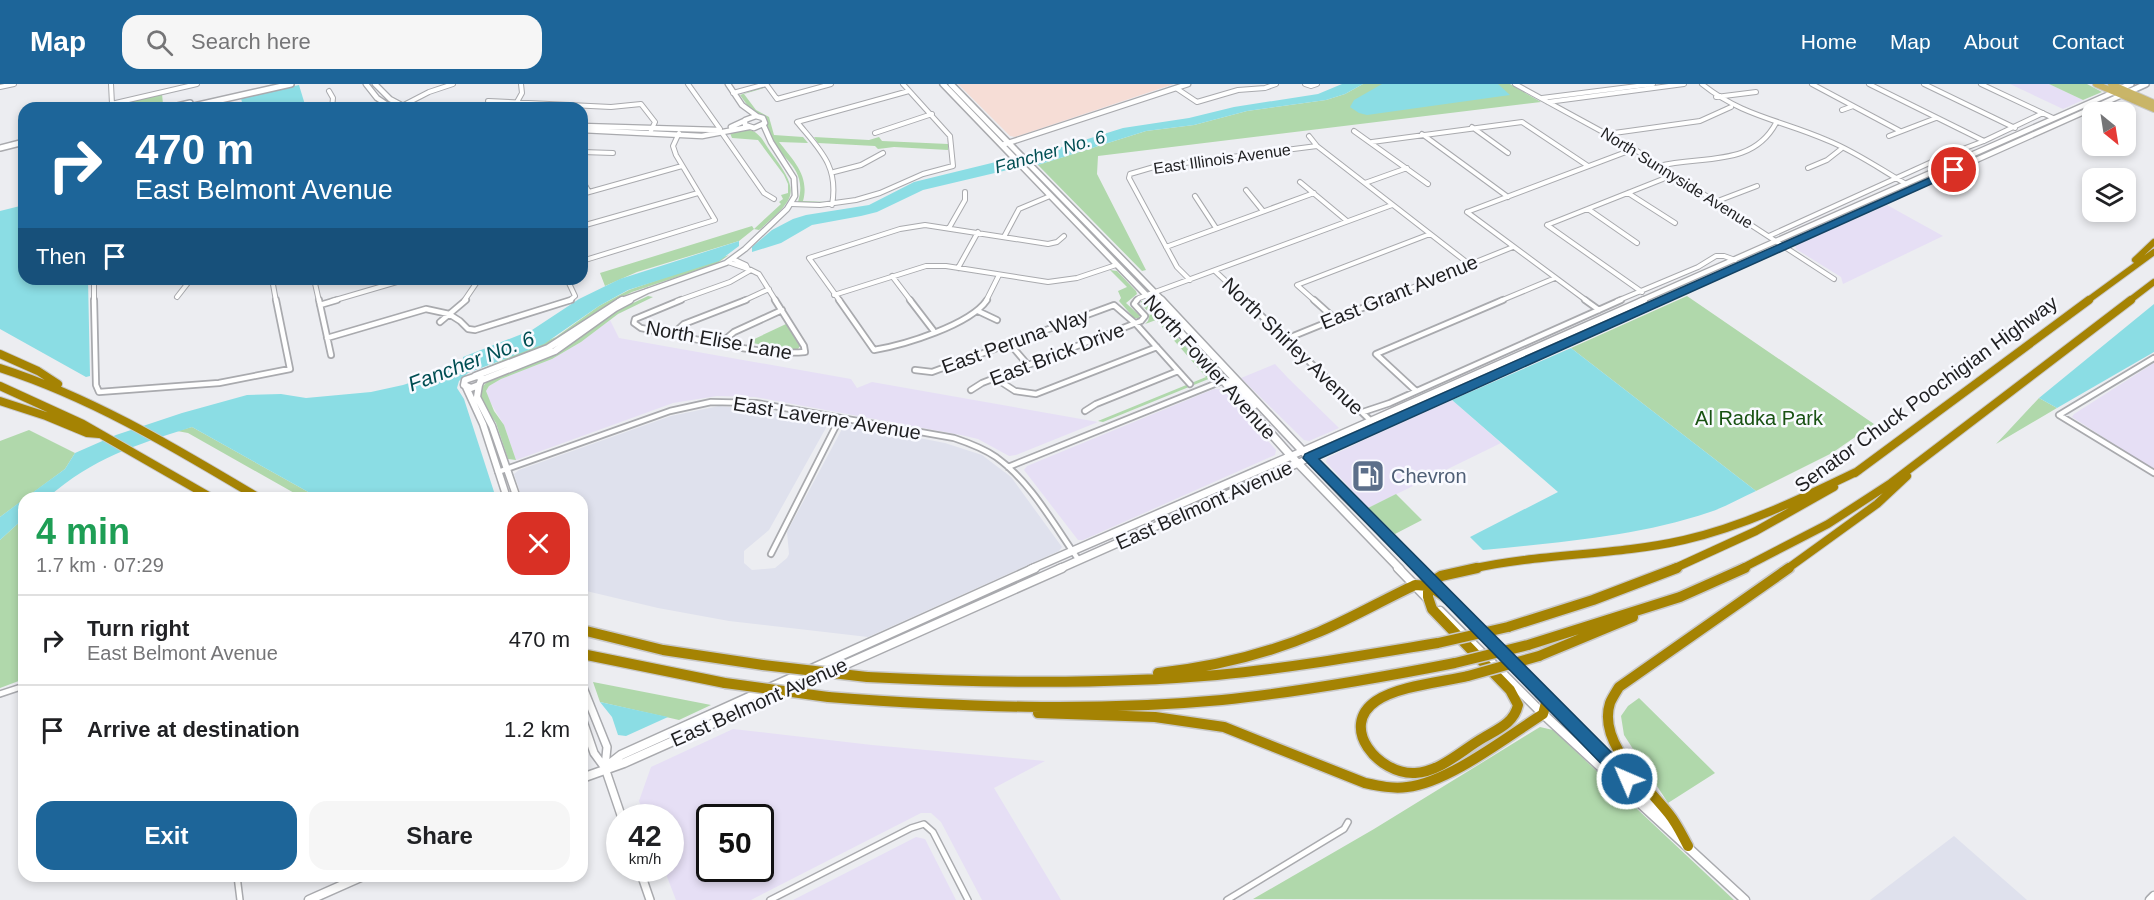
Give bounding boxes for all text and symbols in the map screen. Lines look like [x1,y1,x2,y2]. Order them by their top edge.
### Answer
search box [122,15,542,69]
text: Map [30,26,86,57]
icon: search [143,26,176,59]
text: Search here [191,29,311,54]
text: Home [1801,30,1857,53]
text: Map [1890,30,1931,53]
text: About [1964,30,2019,53]
text: Contact [2052,30,2124,53]
north arrow [2082,102,2136,156]
map controls [2082,102,2136,222]
street label: North Sunnyside Avenue [1598,124,1756,232]
icon: right [36,126,114,204]
text: 470 m [135,126,254,173]
water label: Fancher No. 6 [992,126,1109,177]
street label: East Illinois Avenue [1152,141,1292,177]
pin [1928,144,1979,195]
icon: arrive [1937,153,1970,186]
button: layers [2082,168,2136,222]
text: East Belmont Avenue [135,175,393,205]
icon: arrive [98,240,131,273]
text: Then [36,244,86,269]
street label: East Grant Avenue [1317,250,1481,334]
street label: North Shirley Avenue [1218,273,1368,419]
street label: North Fowler Avenue [1139,290,1281,444]
street label: Senator Chuck Poochigian Highway [1790,291,2062,497]
street label: East Peruna Way [938,304,1092,378]
street label: North Elise Lane [644,316,794,364]
street label: East Brick Drive [987,318,1127,390]
water label: Fancher No. 6 [405,326,538,396]
street label: East Laverne Avenue [732,392,922,444]
park label: Al Radka Park [1695,407,1824,429]
street label: East Belmont Avenue [1112,456,1296,554]
fuel station icon: Chevron [1350,458,1386,494]
place label: Chevron [1391,465,1467,487]
text: 4 min [36,511,130,552]
button: close [507,512,570,575]
text: 1.7 km · 07:29 [36,554,164,576]
text: Turn right [87,616,189,641]
icon: right [36,624,69,657]
text: 470 m [509,627,570,652]
text: East Belmont Avenue [87,642,278,664]
street label: East Belmont Avenue [667,653,851,751]
icon: arrive [36,714,69,747]
text: Arrive at destination [87,717,300,742]
text: 1.2 km [504,717,570,742]
position arrow [1595,747,1659,811]
button: Exit [36,801,297,870]
button: Share [309,801,570,870]
speed limit sign: 50 [696,804,774,882]
text: 42 [628,819,662,852]
text: km/h [629,850,661,867]

